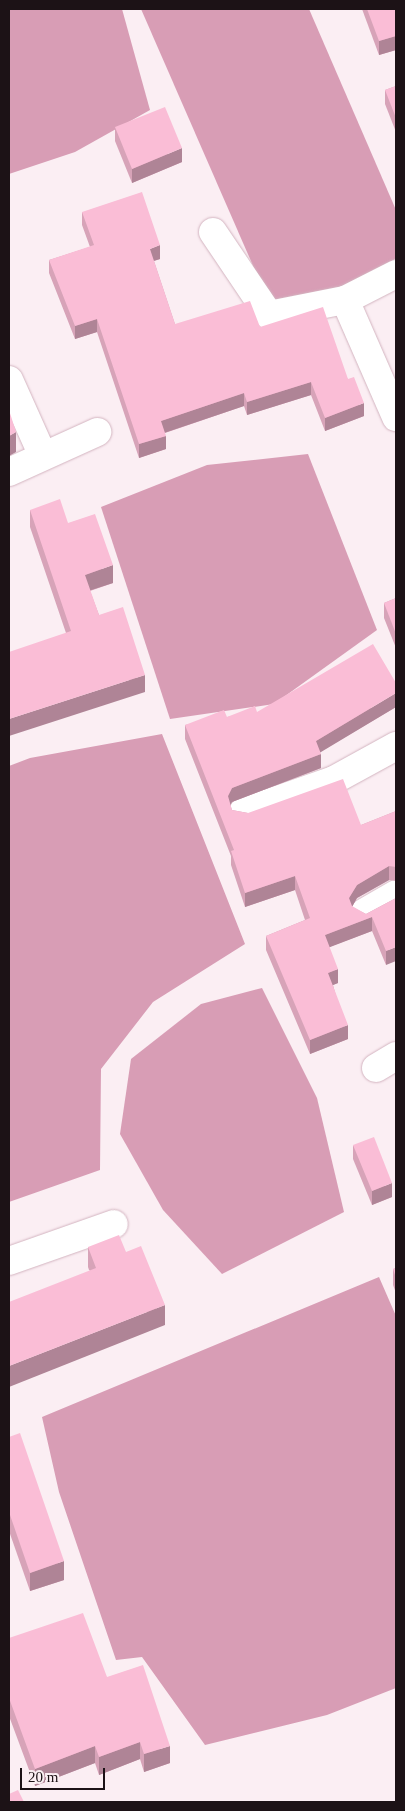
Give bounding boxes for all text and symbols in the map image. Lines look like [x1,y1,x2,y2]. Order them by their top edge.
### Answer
scale bar [22,1758,108,1790]
text: 20 m [28,1769,58,1785]

